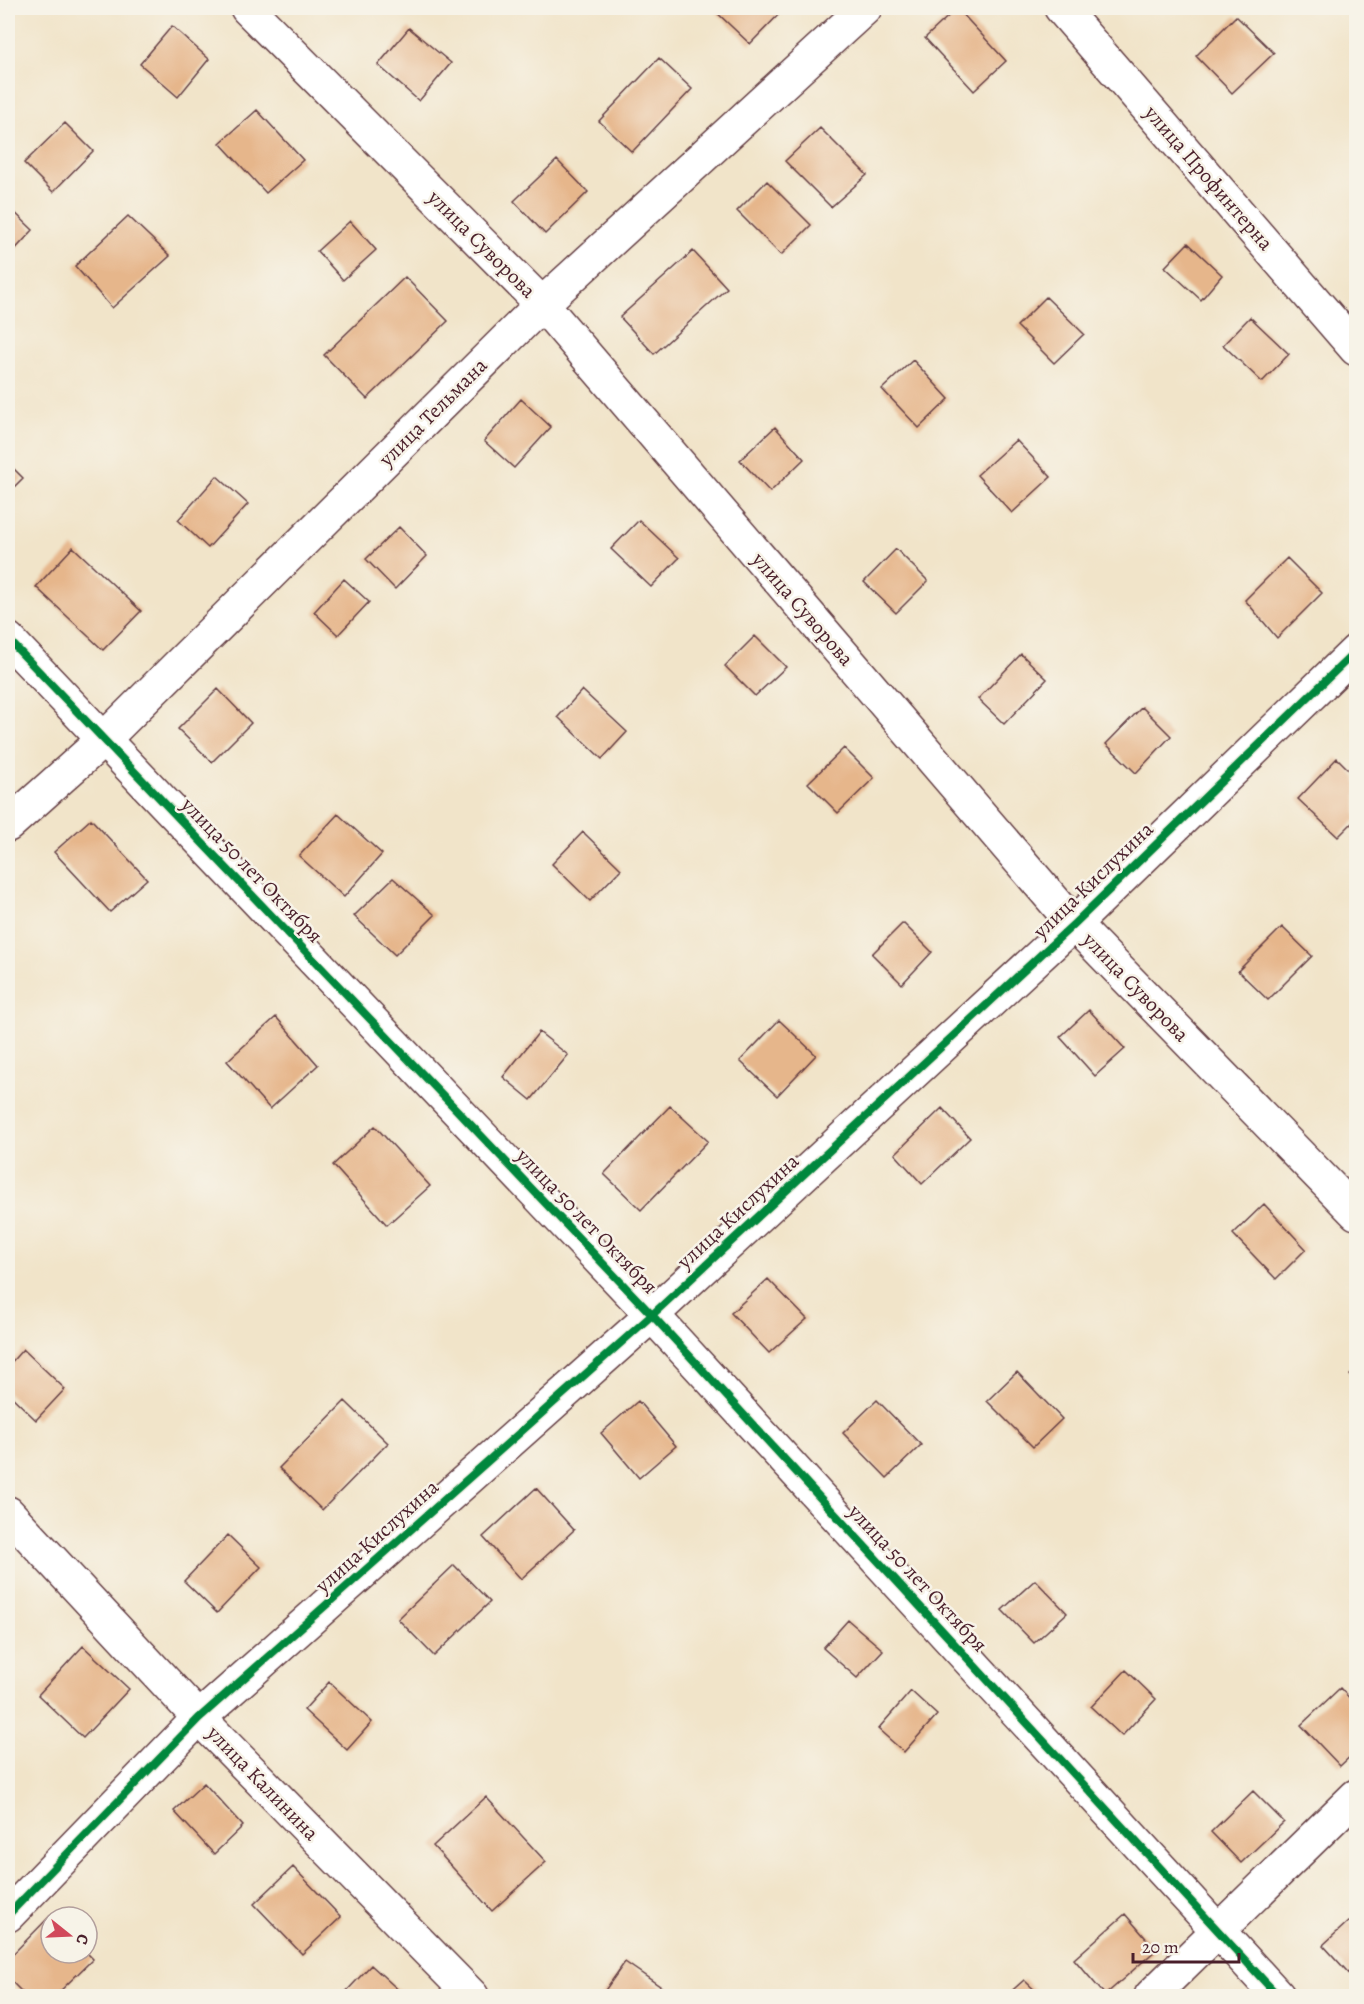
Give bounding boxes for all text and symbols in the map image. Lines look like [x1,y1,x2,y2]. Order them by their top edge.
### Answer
street label: улица Профинтерна [1138,99,1280,257]
street label: улица Суворова [421,183,542,304]
street label: улица Тельмана [372,351,494,473]
street label: улица Суворова [745,545,860,672]
street label: улица 50 лет Октября [174,790,329,949]
street label: улица Кислухина [1026,815,1159,945]
street label: улица Суворова [1076,925,1196,1048]
street label: улица 50 лет Октября [509,1141,664,1300]
street label: улица Кислухина [670,1147,805,1275]
street label: улица Кислухина [309,1473,445,1600]
street label: улица 50 лет Октября [841,1497,994,1658]
street label: улица Калинина [200,1719,325,1847]
north arrow [39,1905,99,1965]
scale bar [1133,1926,1240,1964]
text: С [70,1931,94,1948]
text: 20 m [1142,1935,1179,1959]

